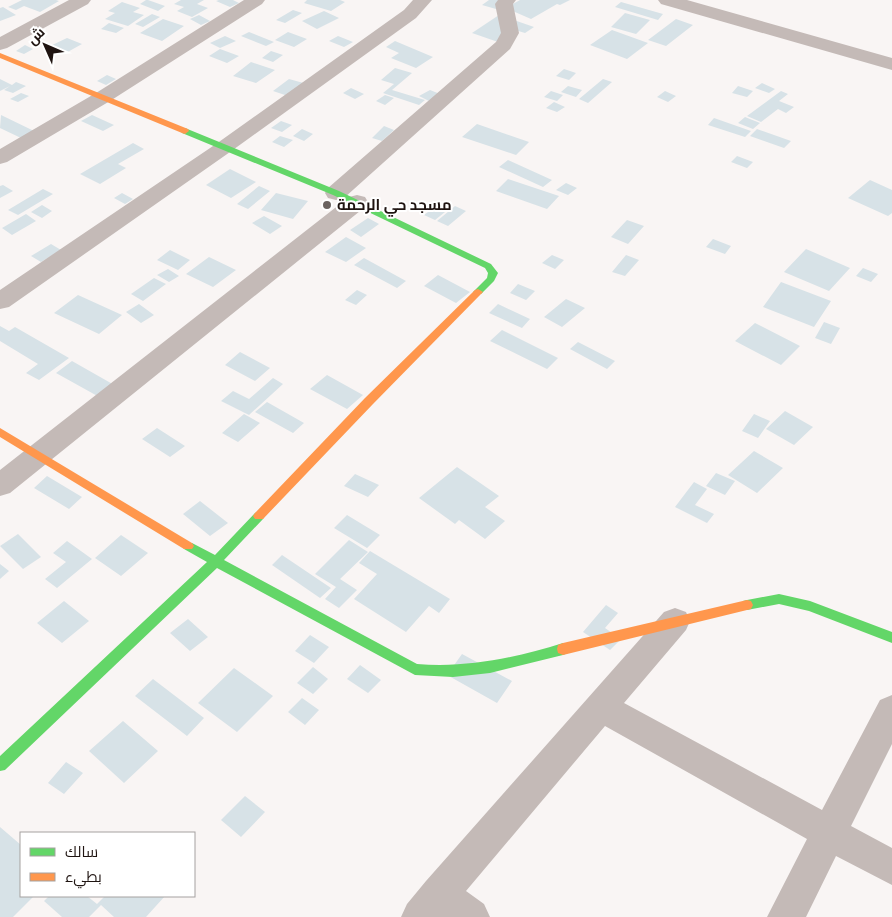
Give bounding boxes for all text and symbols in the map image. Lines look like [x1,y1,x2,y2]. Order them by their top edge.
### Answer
north arrow [20,20,70,70]
text: ش [24,24,49,49]
place label: مسجد حي الرحمة [337,196,452,217]
marker: مسجد حي الرحمة [321,199,333,211]
legend [20,832,195,897]
text: سالك [65,843,98,861]
text: بطيء [65,868,102,889]

